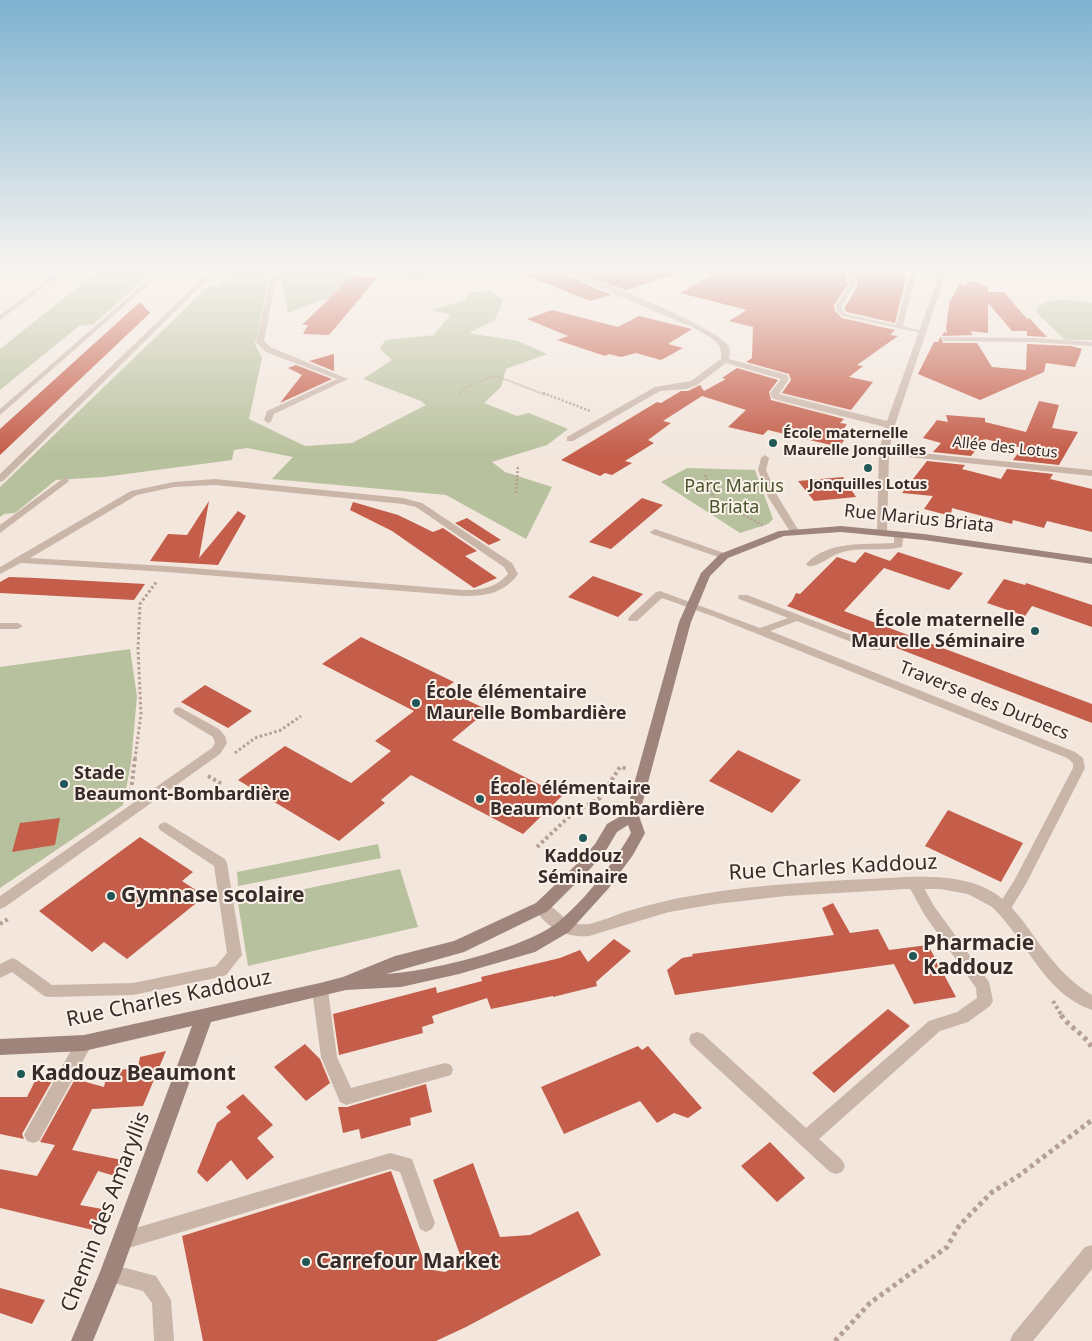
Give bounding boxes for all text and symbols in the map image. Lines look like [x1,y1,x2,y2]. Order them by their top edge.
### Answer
place label: École maternelle Maurelle Jonquilles [783,425,926,460]
street label: Allée des Lotus [951,434,1059,462]
marker: École maternelle Maurelle Jonquilles [767,437,779,449]
marker: Jonquilles Lotus [862,462,874,474]
park label: Parc Marius Briata [684,476,784,518]
place label: Jonquilles Lotus [809,476,927,494]
street label: Rue Marius Briata [843,500,995,538]
place label: École maternelle Maurelle Séminaire [851,610,1025,652]
marker: École maternelle Maurelle Séminaire [1029,625,1041,637]
street label: Traverse des Durbecs [896,657,1072,745]
place label: École élémentaire Maurelle Bombardière [426,682,627,724]
marker: École élémentaire Maurelle Bombardière [410,697,422,709]
place label: Stade Beaumont-Bombardière [74,763,290,806]
marker: Stade Beaumont-Bombardière [58,778,70,790]
place label: École élémentaire Beaumont Bombardière [490,778,705,821]
marker: École élémentaire Beaumont Bombardière [474,793,486,805]
marker: Kaddouz Séminaire [577,832,589,844]
place label: Kaddouz Séminaire [538,846,628,889]
street label: Rue Charles Kaddouz [728,850,938,886]
place label: Gymnase scolaire [121,883,305,909]
marker: Gymnase scolaire [105,890,117,902]
place label: Pharmacie Kaddouz [923,931,1034,981]
marker: Pharmacie Kaddouz [907,950,919,962]
street label: Rue Charles Kaddouz [64,965,274,1033]
place label: Kaddouz Beaumont [31,1061,236,1087]
marker: Kaddouz Beaumont [15,1068,27,1080]
street label: Chemin des Amaryllis [56,1108,156,1316]
place label: Carrefour Market [316,1249,499,1275]
marker: Carrefour Market [300,1256,312,1268]

